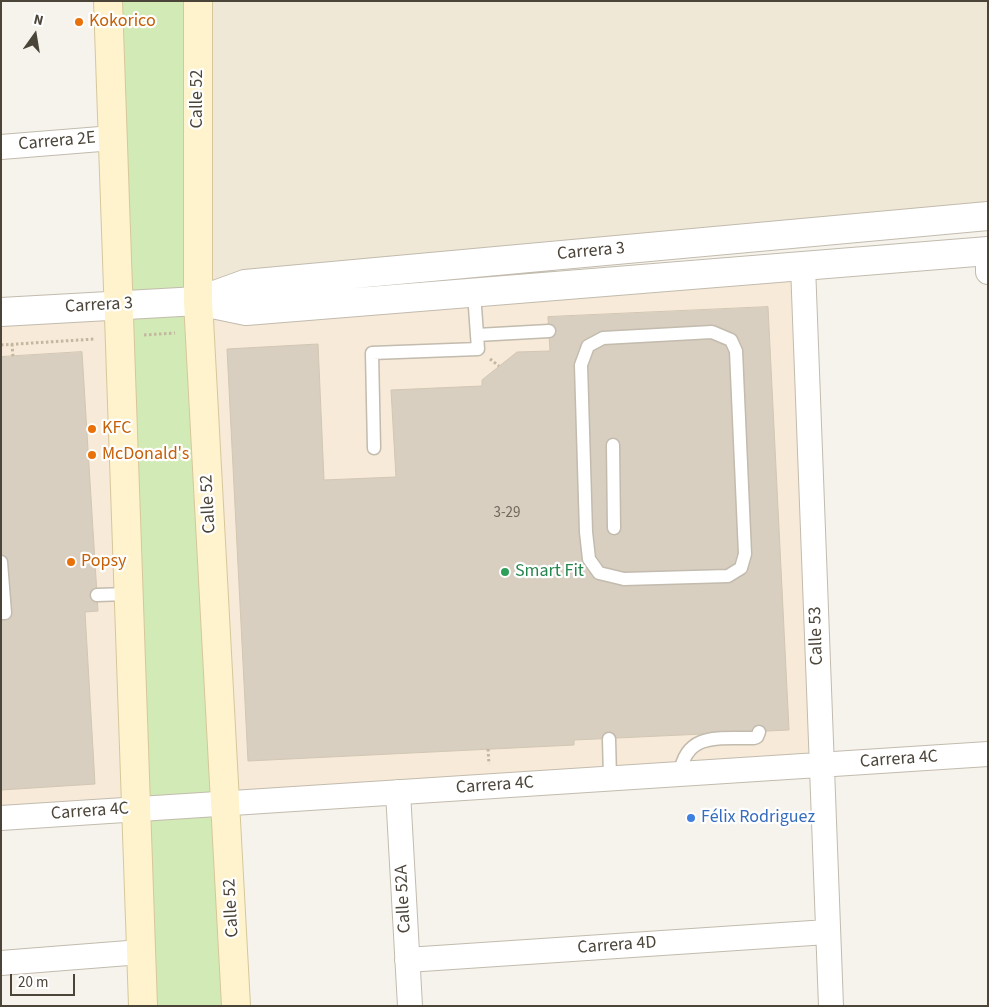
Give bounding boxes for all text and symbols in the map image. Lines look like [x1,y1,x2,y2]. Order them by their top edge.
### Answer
north arrow [10,10,60,60]
text: N [32,10,45,31]
place label: Kokorico [89,11,156,33]
marker: Kokorico [73,16,85,28]
street label: Calle 52 [187,70,209,128]
street label: Carrera 2E [17,128,97,156]
street label: Carrera 3 [556,238,626,266]
street label: Carrera 3 [64,293,134,319]
place label: KFC [102,418,131,440]
marker: KFC [86,423,98,435]
place label: McDonald's [102,444,189,466]
marker: McDonald's [86,449,98,461]
street label: Calle 52 [197,474,221,534]
house number: 3-29 [493,505,521,523]
place label: Popsy [81,551,126,573]
marker: Popsy [65,556,77,568]
place label: Smart Fit [515,561,584,583]
marker: Smart Fit [499,566,511,578]
street label: Calle 53 [805,606,829,666]
street label: Carrera 4C [859,746,939,774]
street label: Carrera 4C [455,772,535,800]
street label: Carrera 4C [50,798,130,826]
place label: Félix Rodriguez [701,807,815,829]
marker: Félix Rodriguez [685,812,697,824]
street label: Calle 52A [391,864,417,934]
street label: Calle 52 [220,878,244,938]
street label: Carrera 4D [577,932,657,960]
scale bar [12,964,78,996]
text: 20 m [18,972,48,993]

